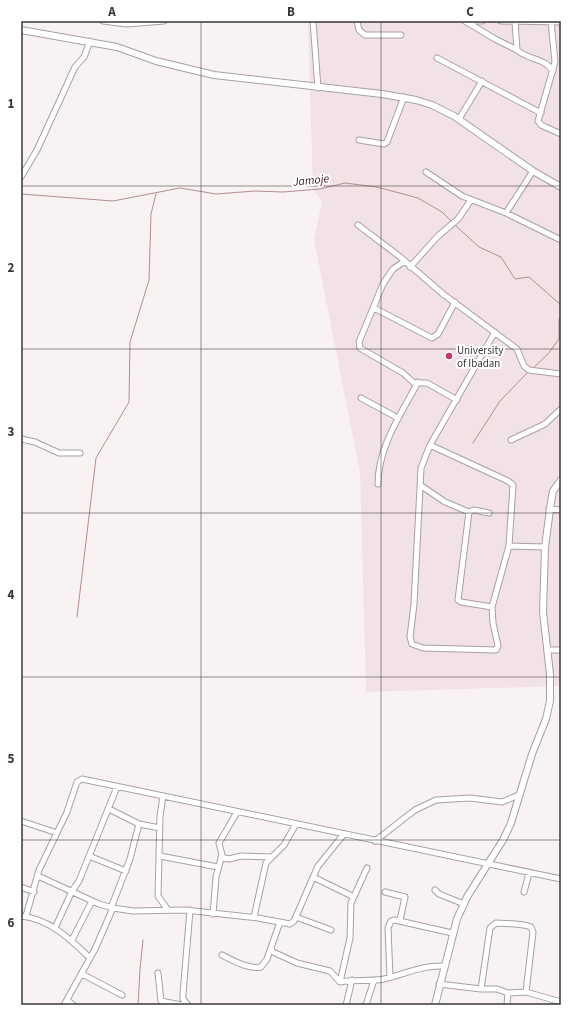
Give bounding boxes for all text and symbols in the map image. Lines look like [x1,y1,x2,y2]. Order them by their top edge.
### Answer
text: A [107,3,116,21]
text: B [287,3,295,21]
text: C [466,3,474,21]
text: 1 [8,95,15,113]
water label: Jamoje [291,170,330,191]
text: 2 [8,259,15,277]
place label: University of Ibadan [457,343,503,371]
marker: University of Ibadan [444,351,454,361]
text: 3 [8,423,15,441]
text: 4 [8,586,15,604]
text: 5 [8,750,15,768]
text: 6 [8,914,15,932]

